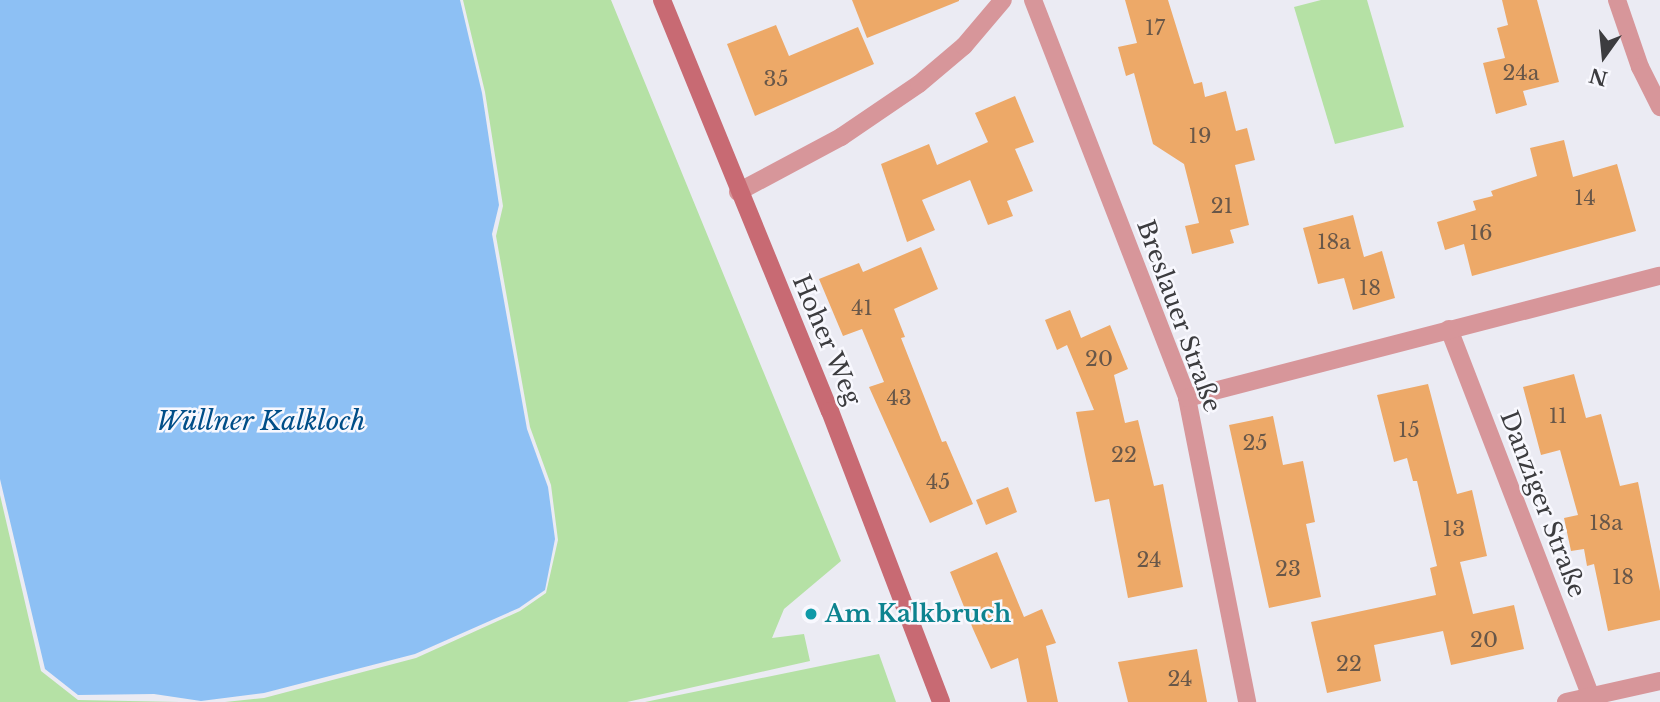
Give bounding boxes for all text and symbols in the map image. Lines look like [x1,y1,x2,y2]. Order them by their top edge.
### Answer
house number: 17 [1145,15,1165,41]
north arrow [1569,21,1639,91]
house number: 24a [1503,60,1539,86]
text: N [1587,63,1610,90]
house number: 35 [764,66,788,92]
house number: 19 [1189,123,1211,149]
house number: 14 [1574,185,1596,211]
house number: 21 [1211,193,1233,219]
street label: Breslauer Straße [1131,216,1227,416]
house number: 16 [1470,220,1492,246]
house number: 18a [1317,229,1351,255]
street label: Hoher Weg [786,270,868,410]
house number: 18 [1359,275,1381,301]
house number: 41 [851,295,873,321]
house number: 20 [1085,346,1113,372]
house number: 43 [886,385,912,411]
house number: 11 [1549,403,1567,429]
water label: Wüllner Kalkloch [156,406,366,438]
street label: Danziger Straße [1494,406,1592,602]
house number: 15 [1398,417,1420,443]
house number: 25 [1243,430,1267,456]
house number: 22 [1111,442,1137,468]
house number: 45 [926,469,950,495]
house number: 18a [1589,510,1623,536]
house number: 13 [1443,516,1465,542]
house number: 24 [1136,547,1162,573]
house number: 23 [1275,556,1301,582]
house number: 18 [1612,564,1634,590]
place label: Am Kalkbruch [825,600,1011,628]
marker: Am Kalkbruch [803,606,819,622]
house number: 20 [1470,627,1498,653]
house number: 22 [1336,651,1362,677]
house number: 24 [1167,666,1193,692]

